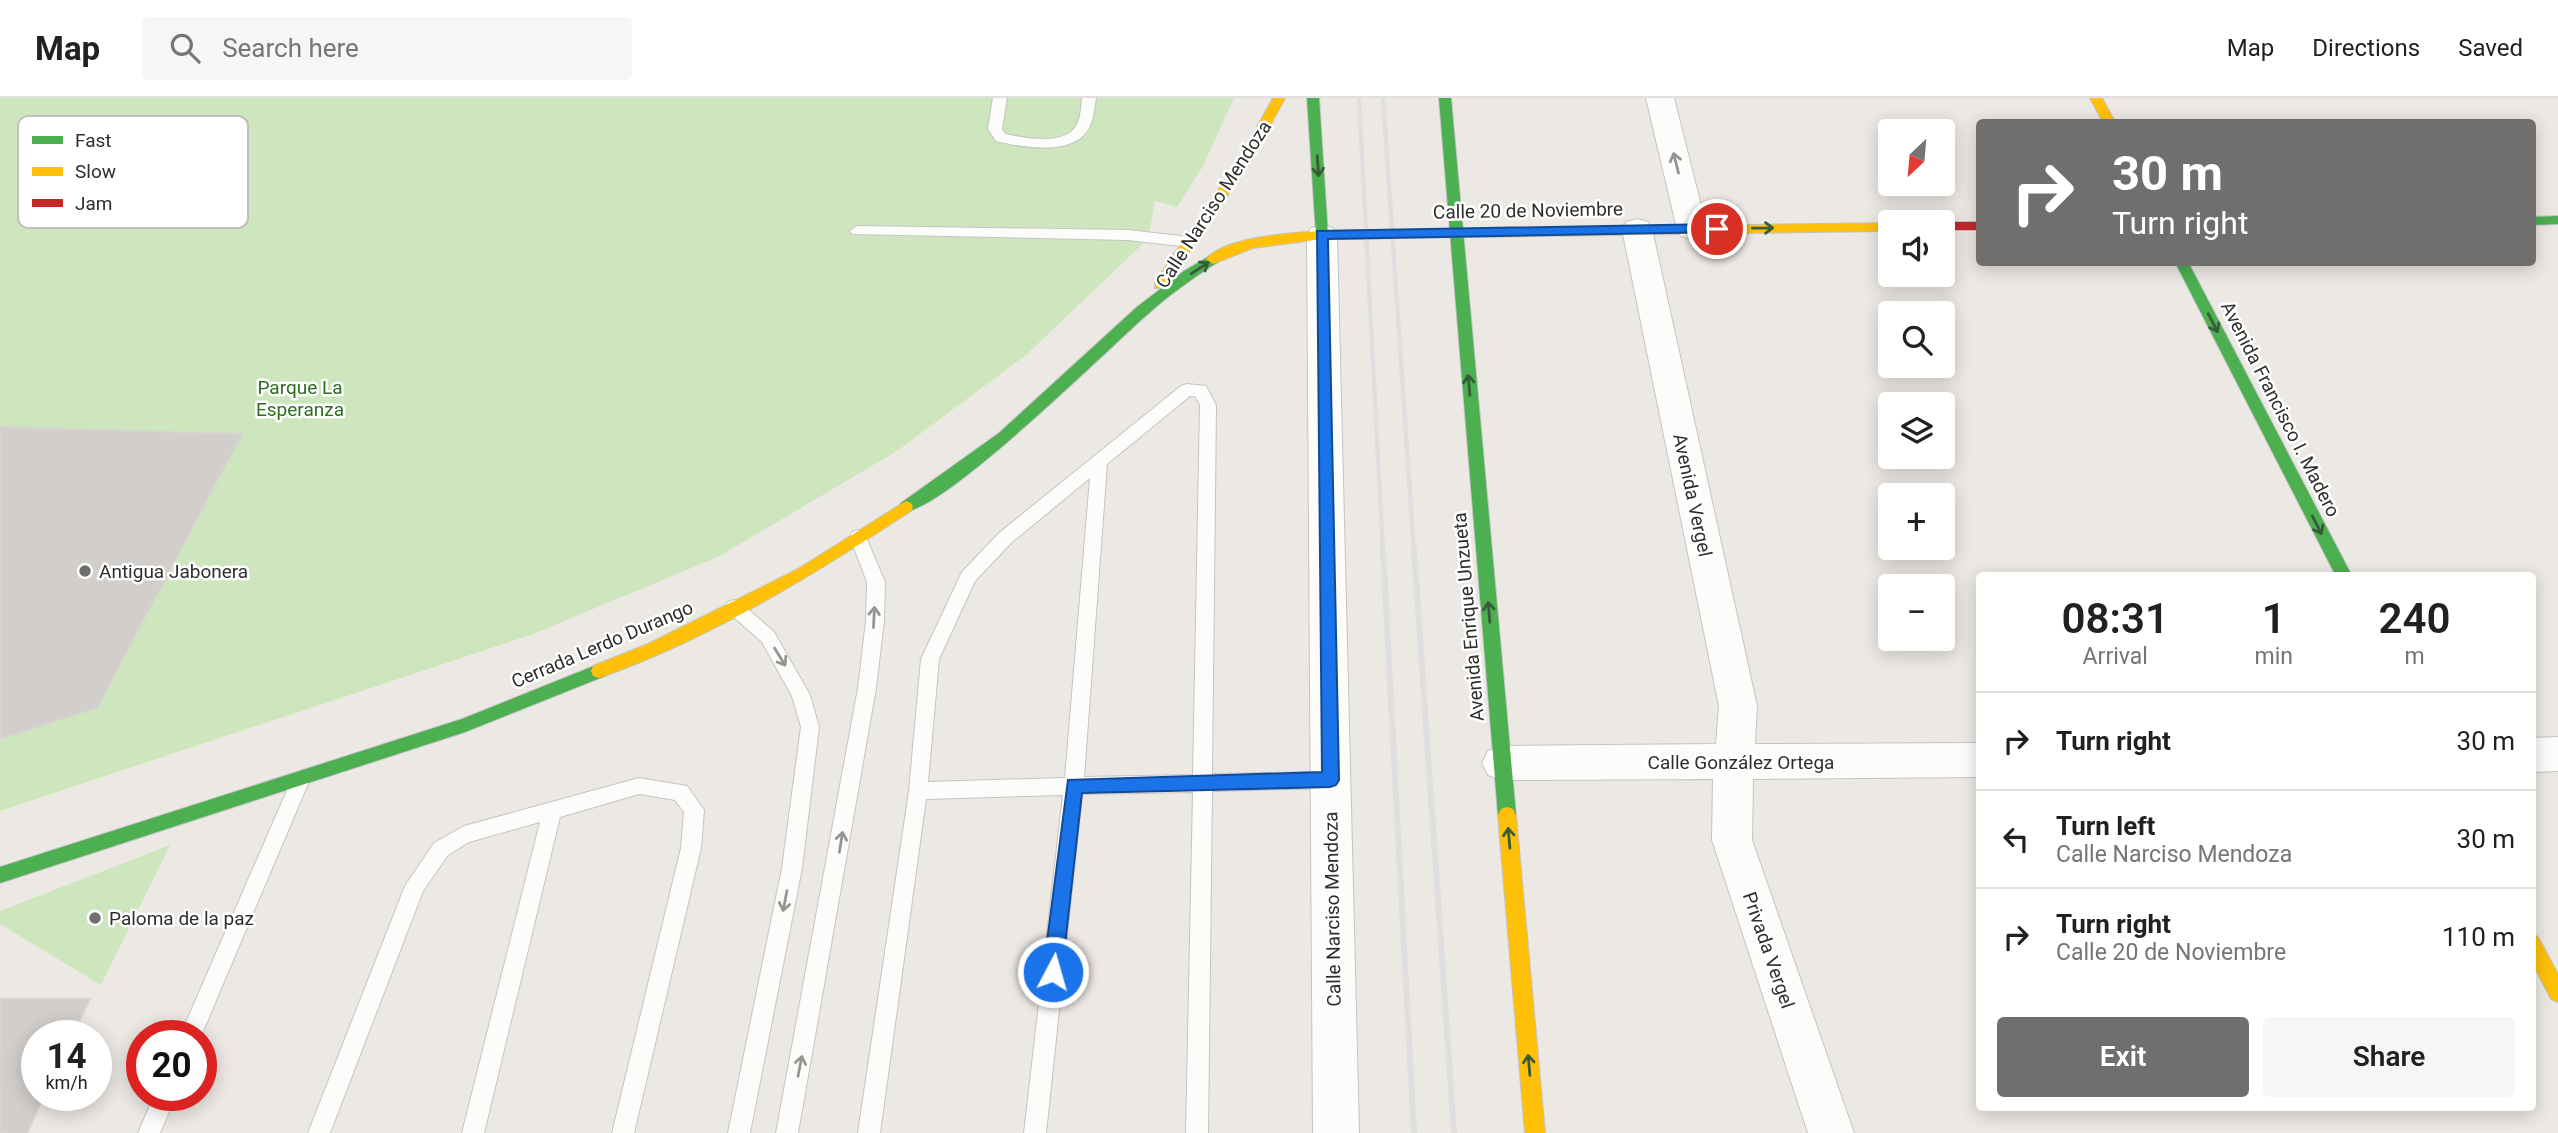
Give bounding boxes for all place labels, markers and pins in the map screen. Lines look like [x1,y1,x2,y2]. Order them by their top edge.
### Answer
pin [1687,199,1747,259]
place label: Antigua Jabonera [99,560,248,583]
marker: Antigua Jabonera [77,563,93,579]
place label: Paloma de la paz [109,907,254,930]
marker: Paloma de la paz [87,910,103,926]

